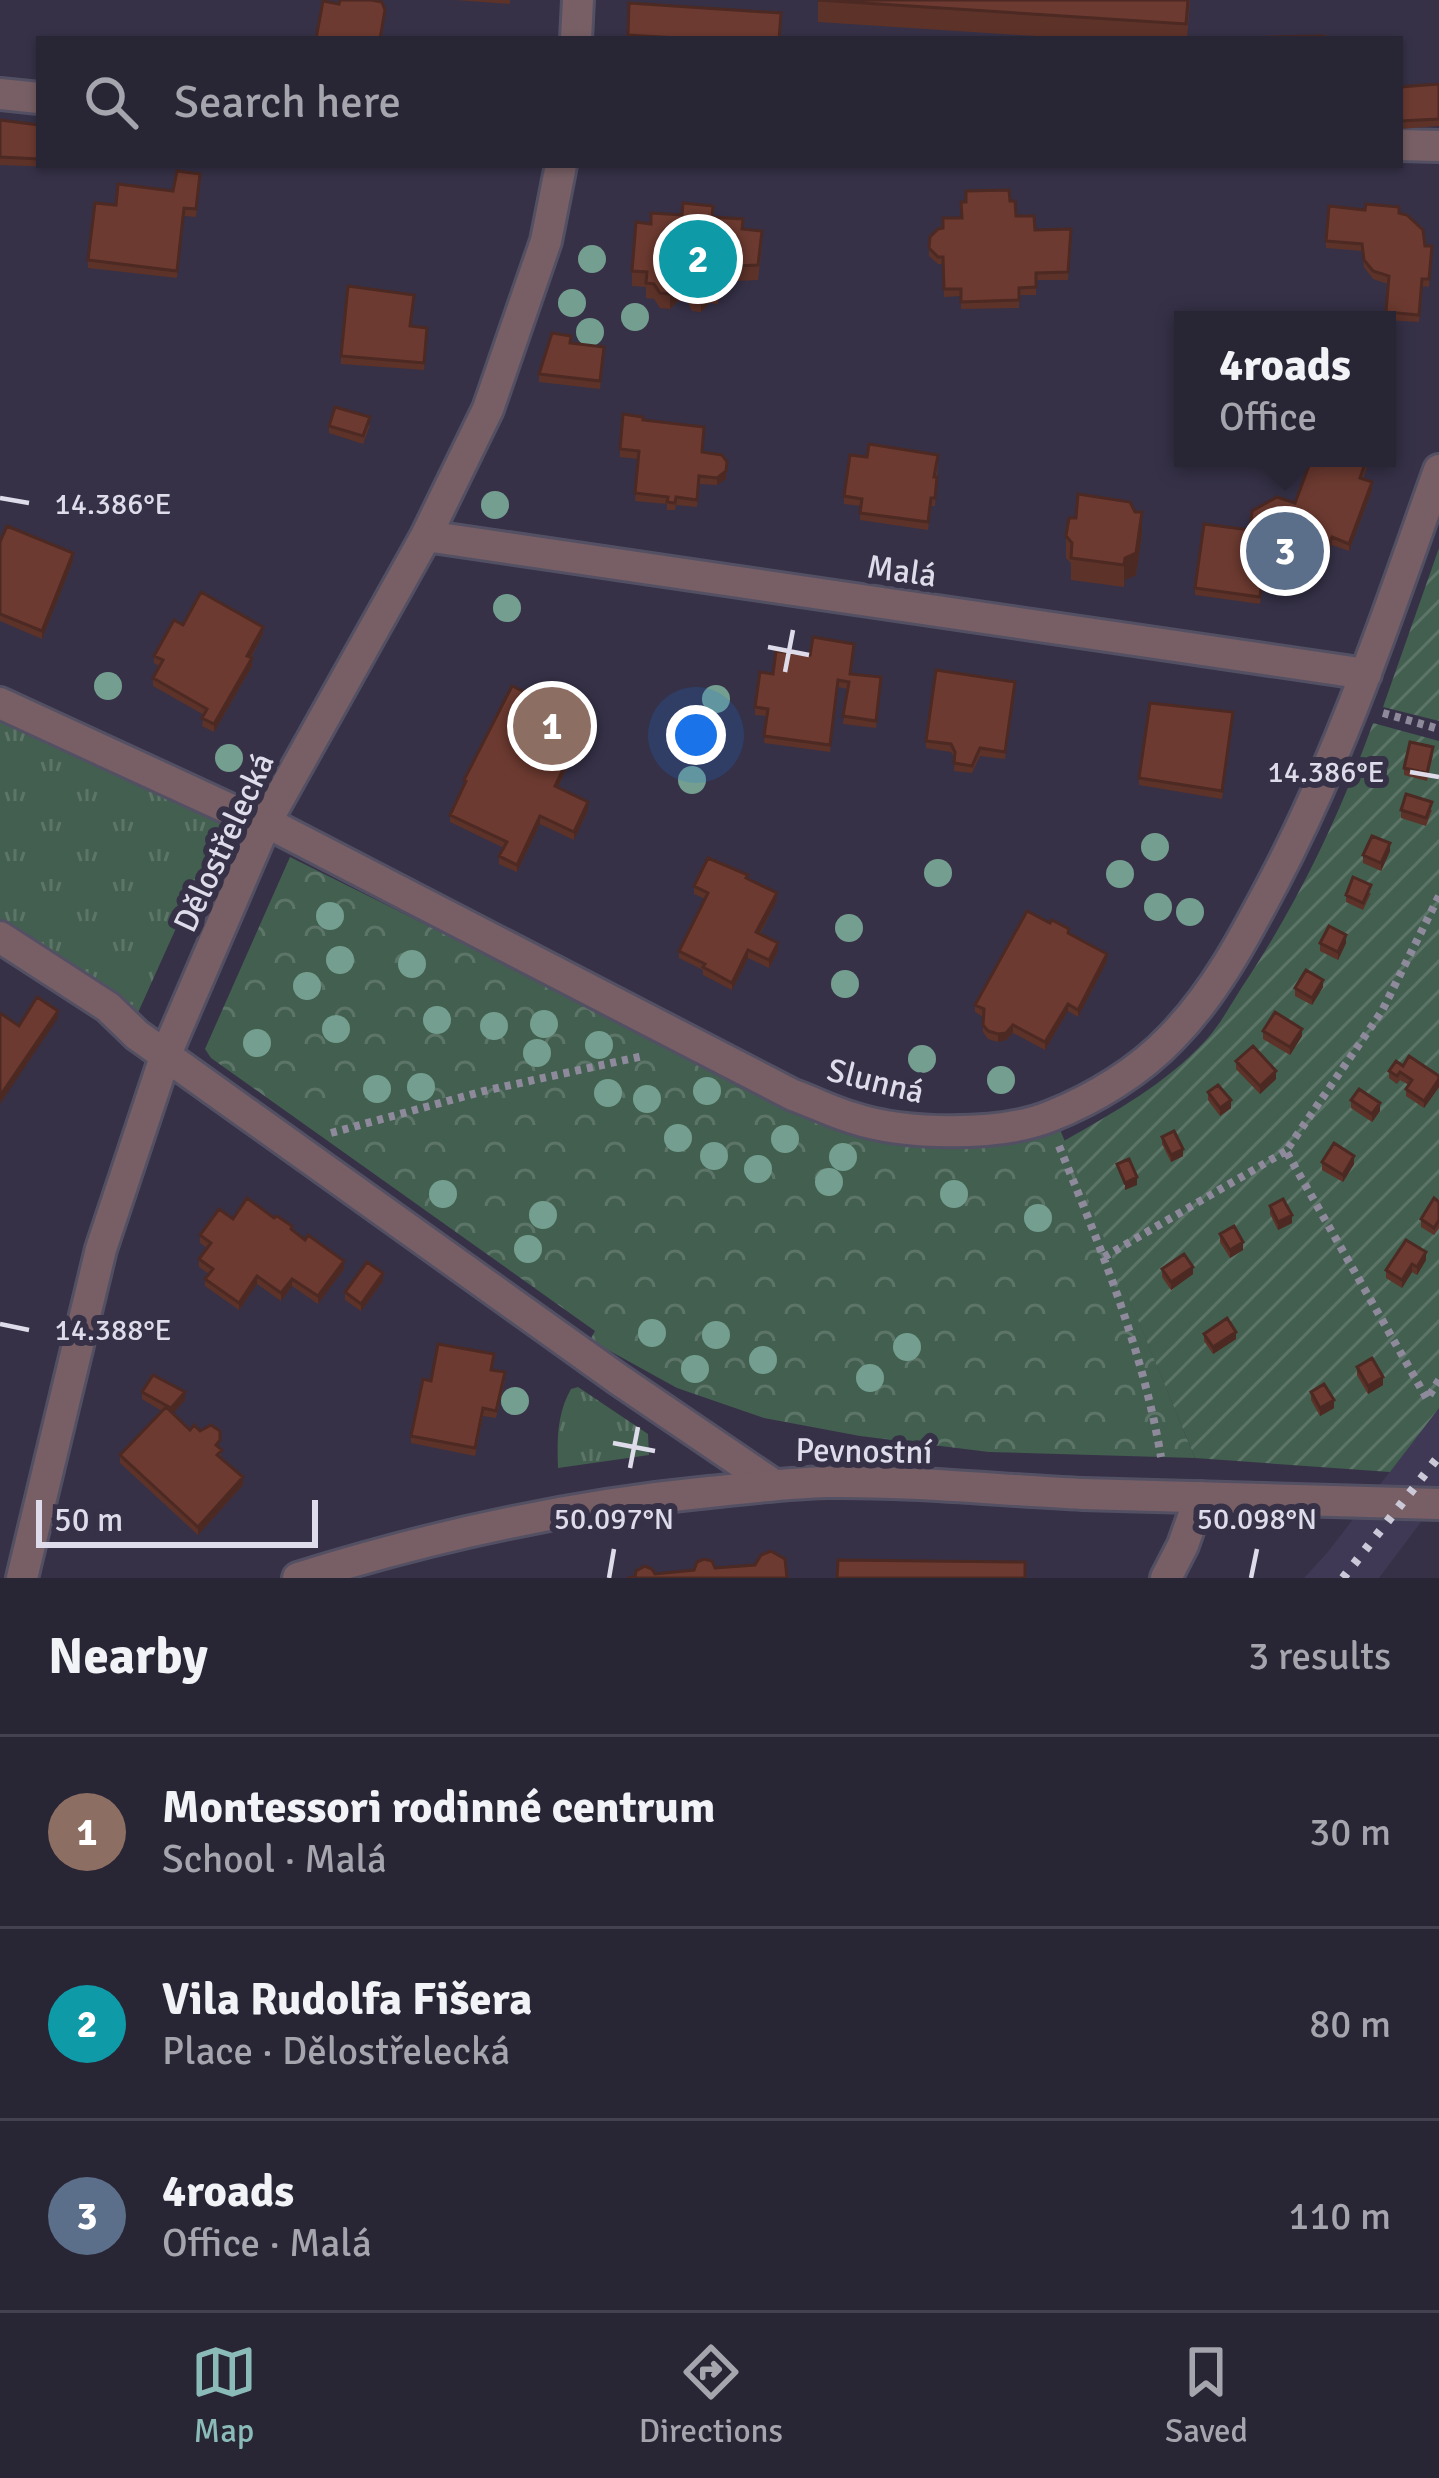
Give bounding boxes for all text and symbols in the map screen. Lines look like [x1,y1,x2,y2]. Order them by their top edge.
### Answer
search box [36,36,1403,168]
icon: search [78,69,144,135]
text: Search here [174,75,401,130]
pin: 2 [659,214,737,304]
popup [1174,311,1396,467]
text: 4roads [1219,338,1351,393]
text: Office [1219,393,1317,441]
text: 14.386°E [55,486,172,523]
pin: 3 [1246,506,1324,596]
street label: Malá [864,546,939,597]
pin: 1 [513,681,591,771]
your location [666,705,726,765]
street label: Dělostřelecká [165,746,284,939]
text: 14.386°E [1268,754,1385,791]
street label: Slunná [823,1050,928,1113]
text: 14.388°E [55,1312,172,1349]
street label: Pevnostní [795,1430,933,1473]
scale bar [36,1494,318,1547]
text: 50 m [54,1500,123,1541]
text: 50.097°N [554,1501,674,1538]
text: 50.098°N [1197,1501,1317,1538]
text: Nearby [48,1625,208,1688]
text: 3 results [1248,1632,1391,1680]
text: Montessori rodinné centrum [162,1780,715,1835]
text: 1 [76,1808,98,1856]
text: 30 m [1309,1808,1391,1856]
text: School · Malá [162,1835,387,1883]
text: Vila Rudolfa Fišera [162,1972,532,2027]
text: 2 [76,2000,98,2048]
text: 80 m [1309,2000,1391,2048]
text: Place · Dělostřelecká [162,2027,510,2075]
text: 4roads [162,2164,294,2219]
text: 3 [76,2192,98,2240]
text: 110 m [1288,2192,1391,2240]
text: Office · Malá [162,2219,372,2267]
tab: Map [191,2339,257,2452]
tab: Directions [639,2339,783,2452]
tab: Saved [1165,2339,1248,2452]

